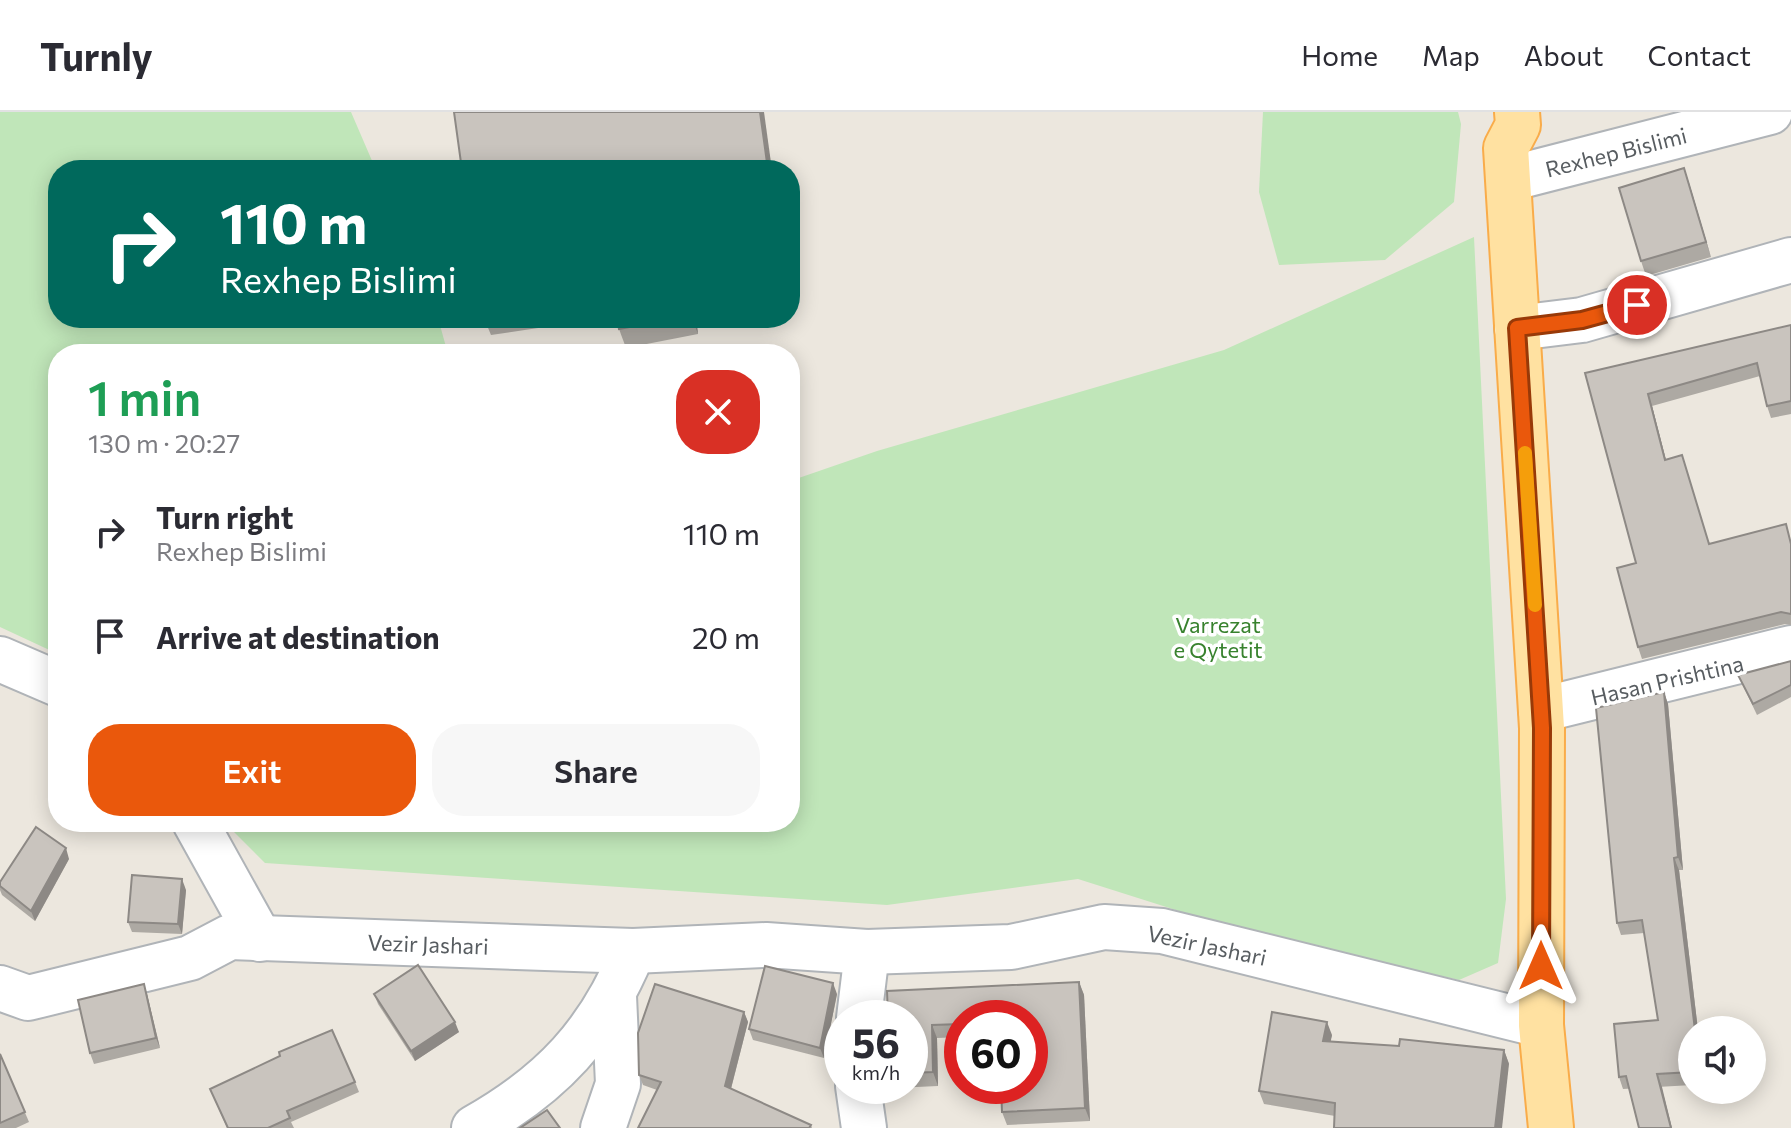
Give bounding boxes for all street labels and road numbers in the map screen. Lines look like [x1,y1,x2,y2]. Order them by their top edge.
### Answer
street label: Rexhep Bislimi [1543,121,1689,183]
street label: Hasan Prishtina [1588,649,1746,711]
street label: Vezir Jashari [1145,919,1269,971]
street label: Vezir Jashari [367,928,489,960]

